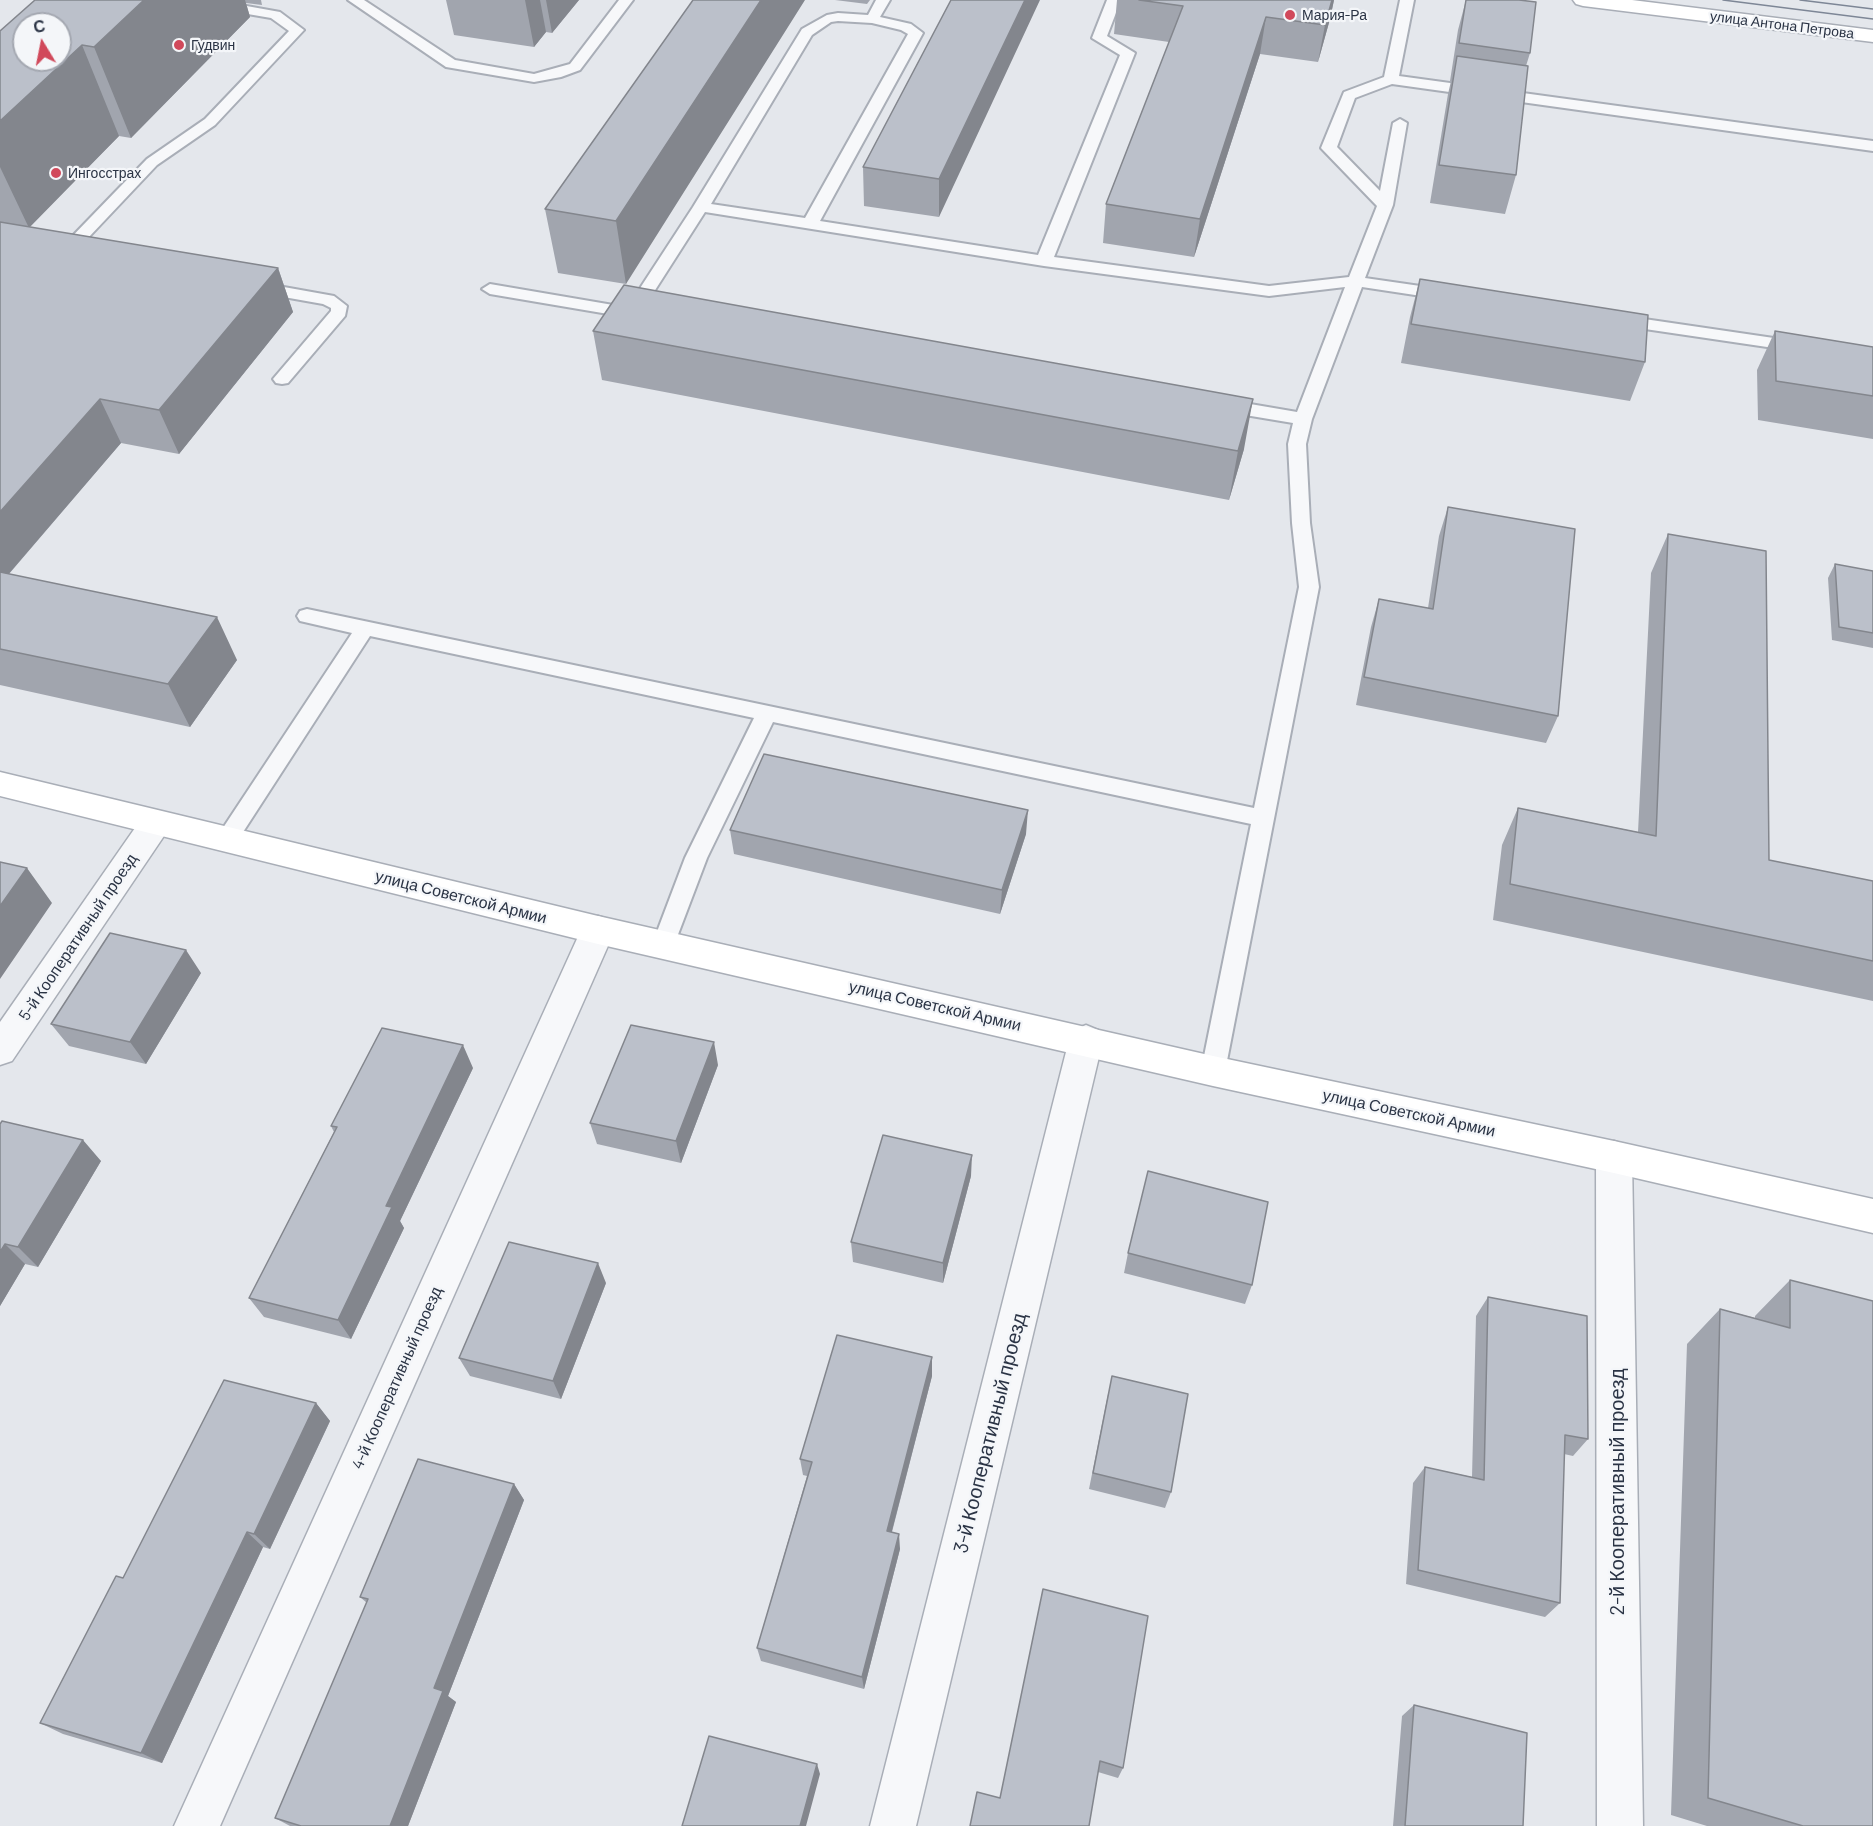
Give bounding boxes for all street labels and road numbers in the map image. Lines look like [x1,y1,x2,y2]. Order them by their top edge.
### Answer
street label: улица Антона Петрова [1709,8,1855,42]
street label: 5-й Кооперативный проезд [15,850,141,1024]
street label: улица Советской Армии [373,866,549,928]
street label: улица Советской Армии [847,977,1023,1035]
street label: улица Советской Армии [1321,1085,1497,1141]
street label: 4-й Кооперативный проезд [348,1284,446,1472]
street label: 3-й Кооперативный проезд [949,1310,1031,1556]
street label: 2-й Кооперативный проезд [1605,1368,1629,1616]

